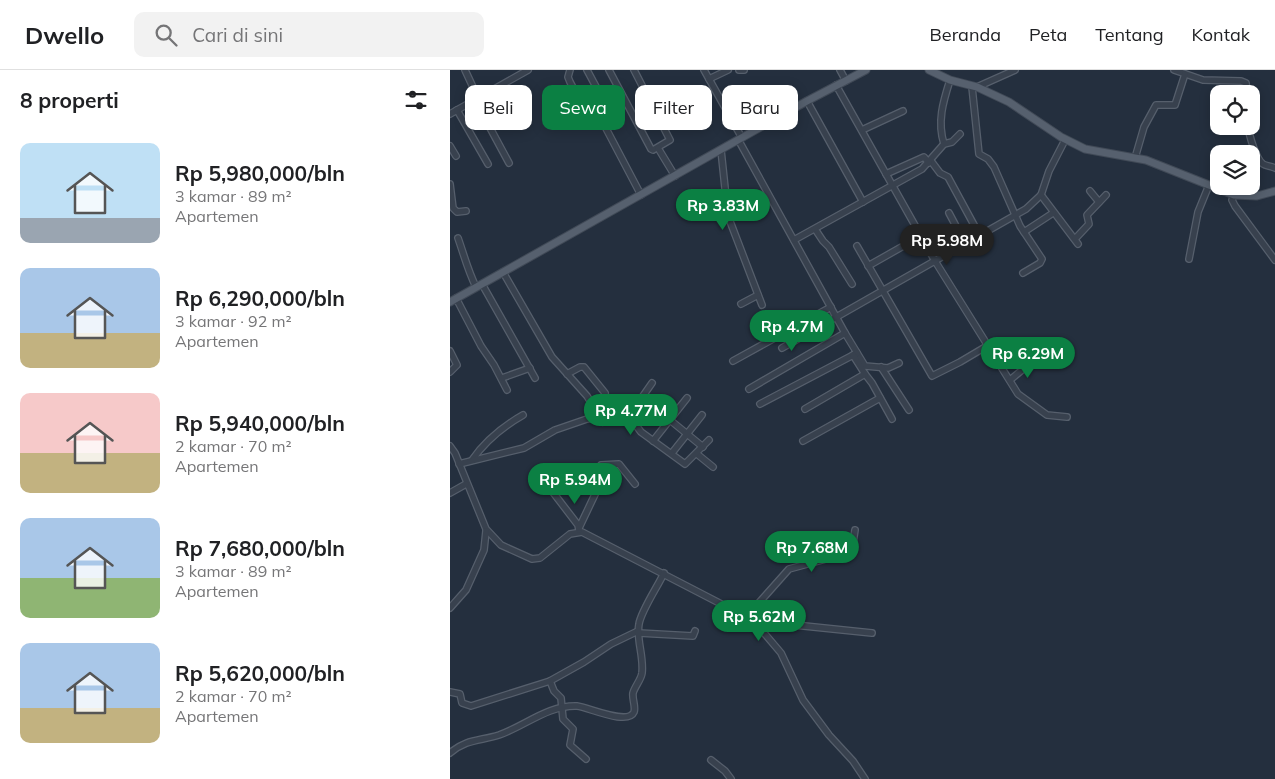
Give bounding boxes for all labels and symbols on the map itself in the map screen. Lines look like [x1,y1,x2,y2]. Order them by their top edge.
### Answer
pin: Rp 3.83M [671,189,775,231]
pin: Rp 5.98M [895,224,999,266]
pin: Rp 4.7M [746,310,838,352]
pin: Rp 6.29M [976,336,1080,379]
pin: Rp 4.77M [579,394,683,436]
pin: Rp 5.94M [523,462,627,505]
pin: Rp 7.68M [760,530,864,573]
pin: Rp 5.62M [707,600,811,642]

